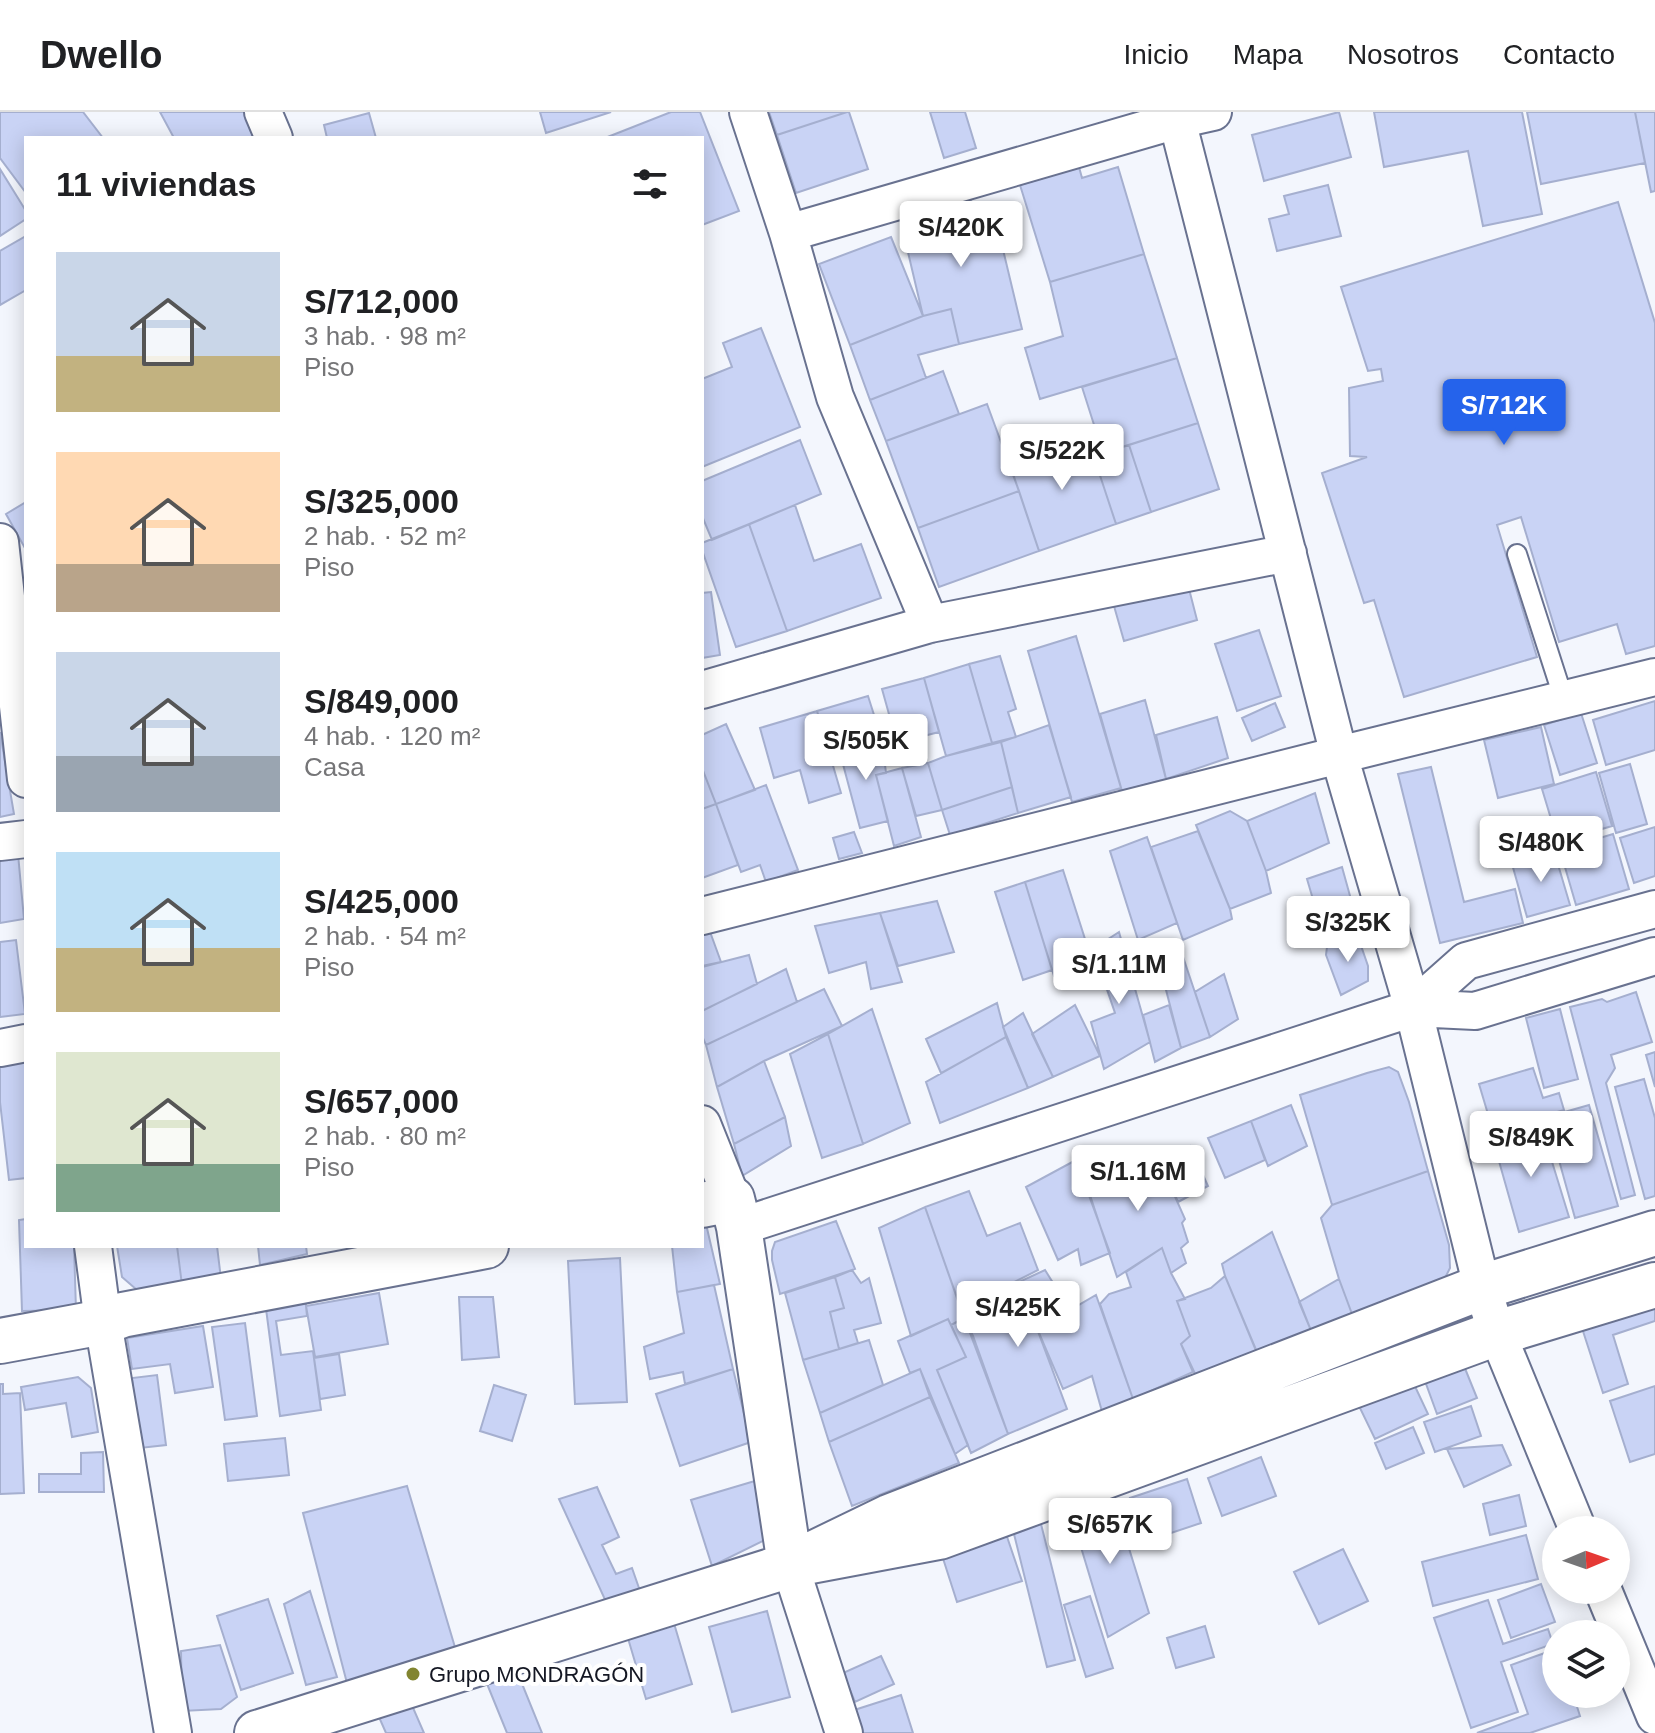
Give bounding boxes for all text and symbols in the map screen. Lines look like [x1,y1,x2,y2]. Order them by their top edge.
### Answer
text: Dwello [40,34,162,76]
text: Inicio [1123,39,1189,70]
text: Mapa [1233,39,1303,70]
text: Nosotros [1347,39,1459,70]
text: Contacto [1503,39,1615,70]
icon: filters [628,162,672,206]
text: 11 viviendas [56,165,256,203]
pin: S/420K [896,201,1026,269]
text: S/420K [918,212,1004,242]
text: S/712,000 [304,282,459,320]
icon: home [120,284,216,380]
text: 3 hab. · 98 m² [304,321,466,351]
text: Piso [304,352,355,382]
pin: S/712K [1439,379,1569,447]
text: S/712K [1461,390,1547,420]
pin: S/522K [997,424,1127,492]
text: S/522K [1019,435,1105,465]
text: S/325,000 [304,482,459,520]
icon: home [120,484,216,580]
text: 2 hab. · 52 m² [304,521,466,551]
text: Piso [304,552,355,582]
text: S/849,000 [304,682,459,720]
icon: home [120,684,216,780]
pin: S/505K [801,714,931,782]
text: 4 hab. · 120 m² [304,721,480,751]
text: S/505K [823,725,909,755]
text: Casa [304,752,365,782]
pin: S/480K [1476,816,1606,884]
text: S/480K [1498,827,1584,857]
text: S/425,000 [304,882,459,920]
icon: home [120,884,216,980]
pin: S/325K [1283,896,1413,964]
text: S/325K [1305,907,1391,937]
text: 2 hab. · 54 m² [304,921,466,951]
pin: S/1.11M [1045,938,1193,1006]
text: S/1.11M [1071,949,1167,979]
text: Piso [304,952,355,982]
text: S/657,000 [304,1082,459,1120]
icon: home [120,1084,216,1180]
pin: S/849K [1466,1111,1596,1179]
text: 2 hab. · 80 m² [304,1121,466,1151]
text: S/849K [1488,1122,1574,1152]
pin: S/1.16M [1064,1145,1212,1213]
text: Piso [304,1152,355,1182]
text: S/1.16M [1090,1156,1186,1186]
pin: S/425K [953,1281,1083,1349]
text: S/425K [975,1292,1061,1322]
pin: S/657K [1045,1498,1175,1566]
text: S/657K [1067,1509,1153,1539]
north arrow [1542,1516,1630,1604]
map controls [1542,1516,1630,1708]
button: layers [1542,1620,1630,1708]
place label: Grupo MONDRAGÓN [429,1662,644,1687]
marker: Grupo MONDRAGÓN [404,1665,422,1683]

